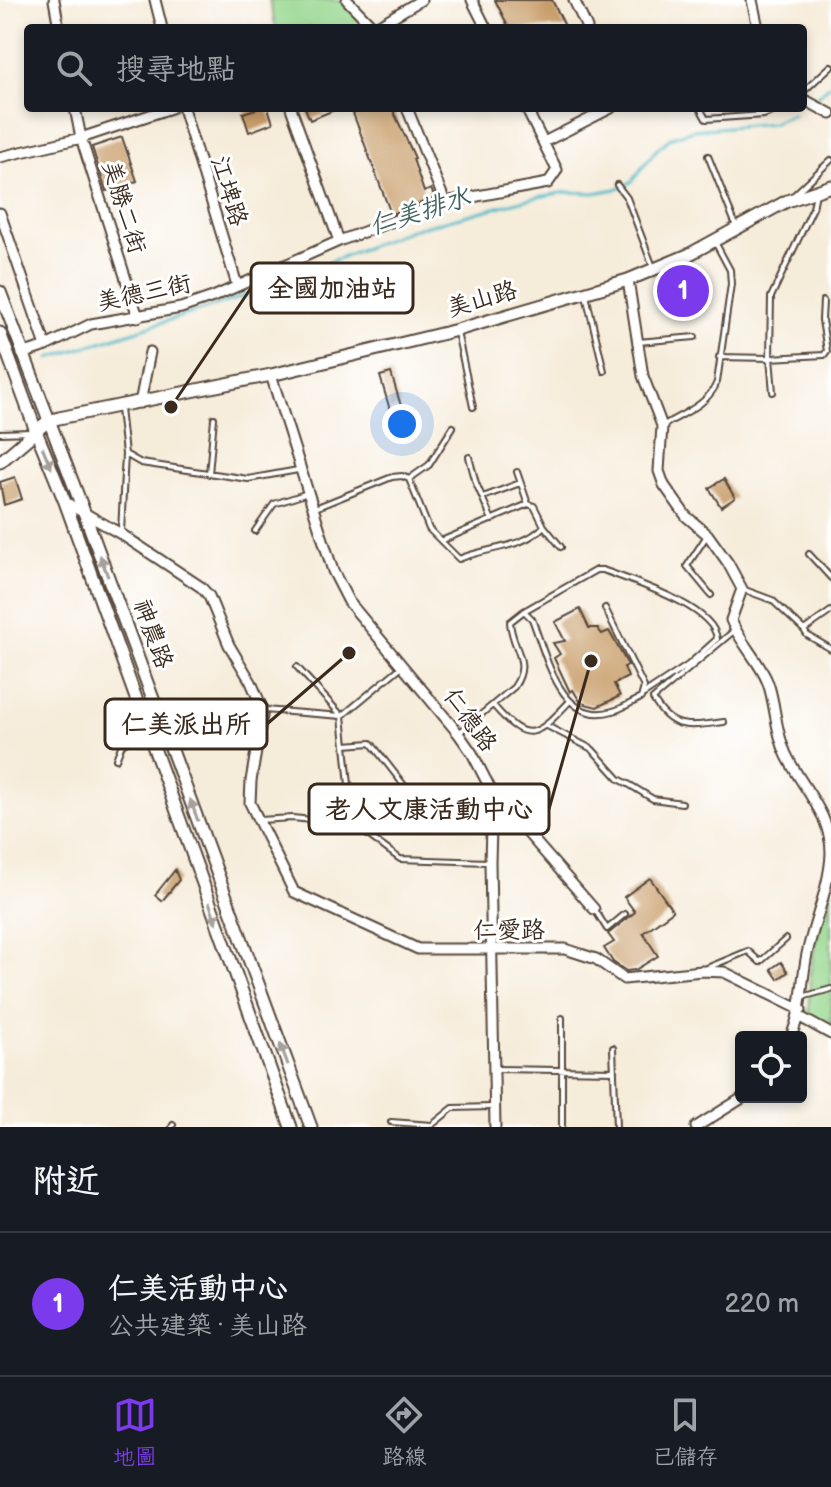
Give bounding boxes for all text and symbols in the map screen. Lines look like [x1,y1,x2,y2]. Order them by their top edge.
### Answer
search box [24,24,807,112]
icon: search [52,46,96,90]
text: 搜尋地點 [116,52,236,88]
street label: 江埤路 [205,152,253,230]
street label: 美勝二街 [96,157,152,257]
water label: 仁美排水 [366,182,475,242]
pin: 1 [657,261,709,321]
callout: 全國加油站 [251,263,413,313]
street label: 美德三街 [94,269,194,317]
text: 全國加油站 [267,274,397,305]
street label: 美山路 [443,275,521,323]
your location [382,404,422,444]
one-way arrow [41,447,54,471]
one-way arrow [97,554,110,578]
street label: 神農路 [127,595,179,673]
street label: 仁德路 [437,682,503,758]
callout: 仁美派出所 [105,699,267,749]
text: 仁美派出所 [121,710,251,741]
callout: 老人文康活動中心 [309,784,549,834]
text: 老人文康活動中心 [325,795,533,826]
one-way arrow [187,798,200,822]
one-way arrow [208,901,220,925]
street label: 仁愛路 [473,916,545,945]
map controls [735,1031,807,1103]
button: locate [735,1031,807,1103]
one-way arrow [277,1042,290,1066]
text: 附近 [32,1161,100,1202]
text: 仁美活動中心 [108,1271,288,1307]
text: 1 [53,1289,63,1320]
text: 220 m [725,1289,799,1320]
text: 公共建築 · 美山路 [108,1311,307,1342]
tab: 地圖 [113,1393,157,1471]
tab: 路線 [382,1393,426,1471]
tab: 已儲存 [652,1393,718,1471]

